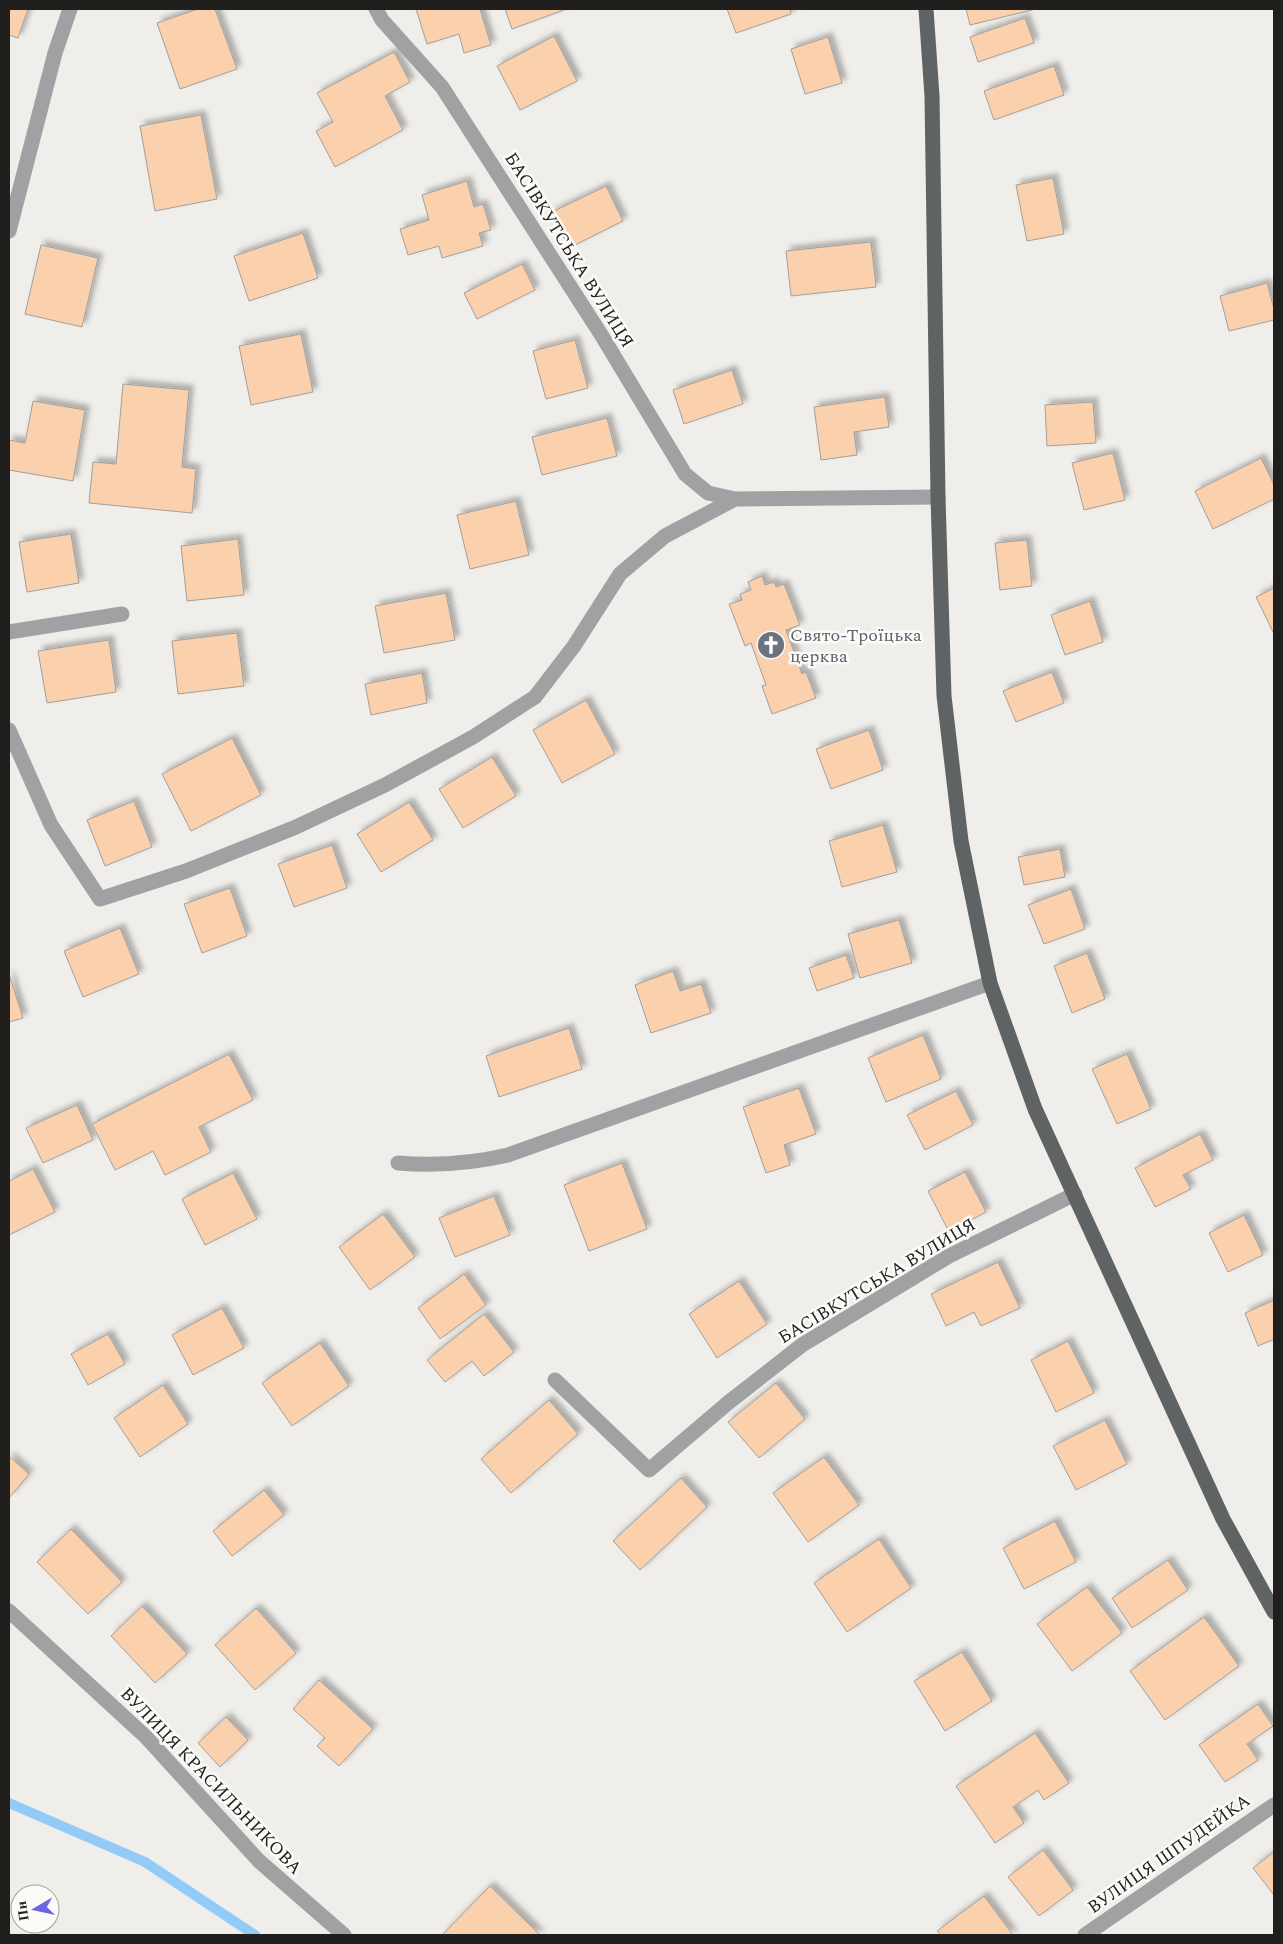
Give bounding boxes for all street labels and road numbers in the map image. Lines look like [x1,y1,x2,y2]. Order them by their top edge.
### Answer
street label: БАСІВКУТСЬКА ВУЛИЦЯ [498,147,640,353]
street label: БАСІВКУТСЬКА ВУЛИЦЯ [773,1211,981,1351]
street label: ВУЛИЦЯ КРАСИЛЬНИКОВА [114,1681,308,1881]
street label: ВУЛИЦЯ ШПУДЕЙКА [1082,1787,1256,1921]

